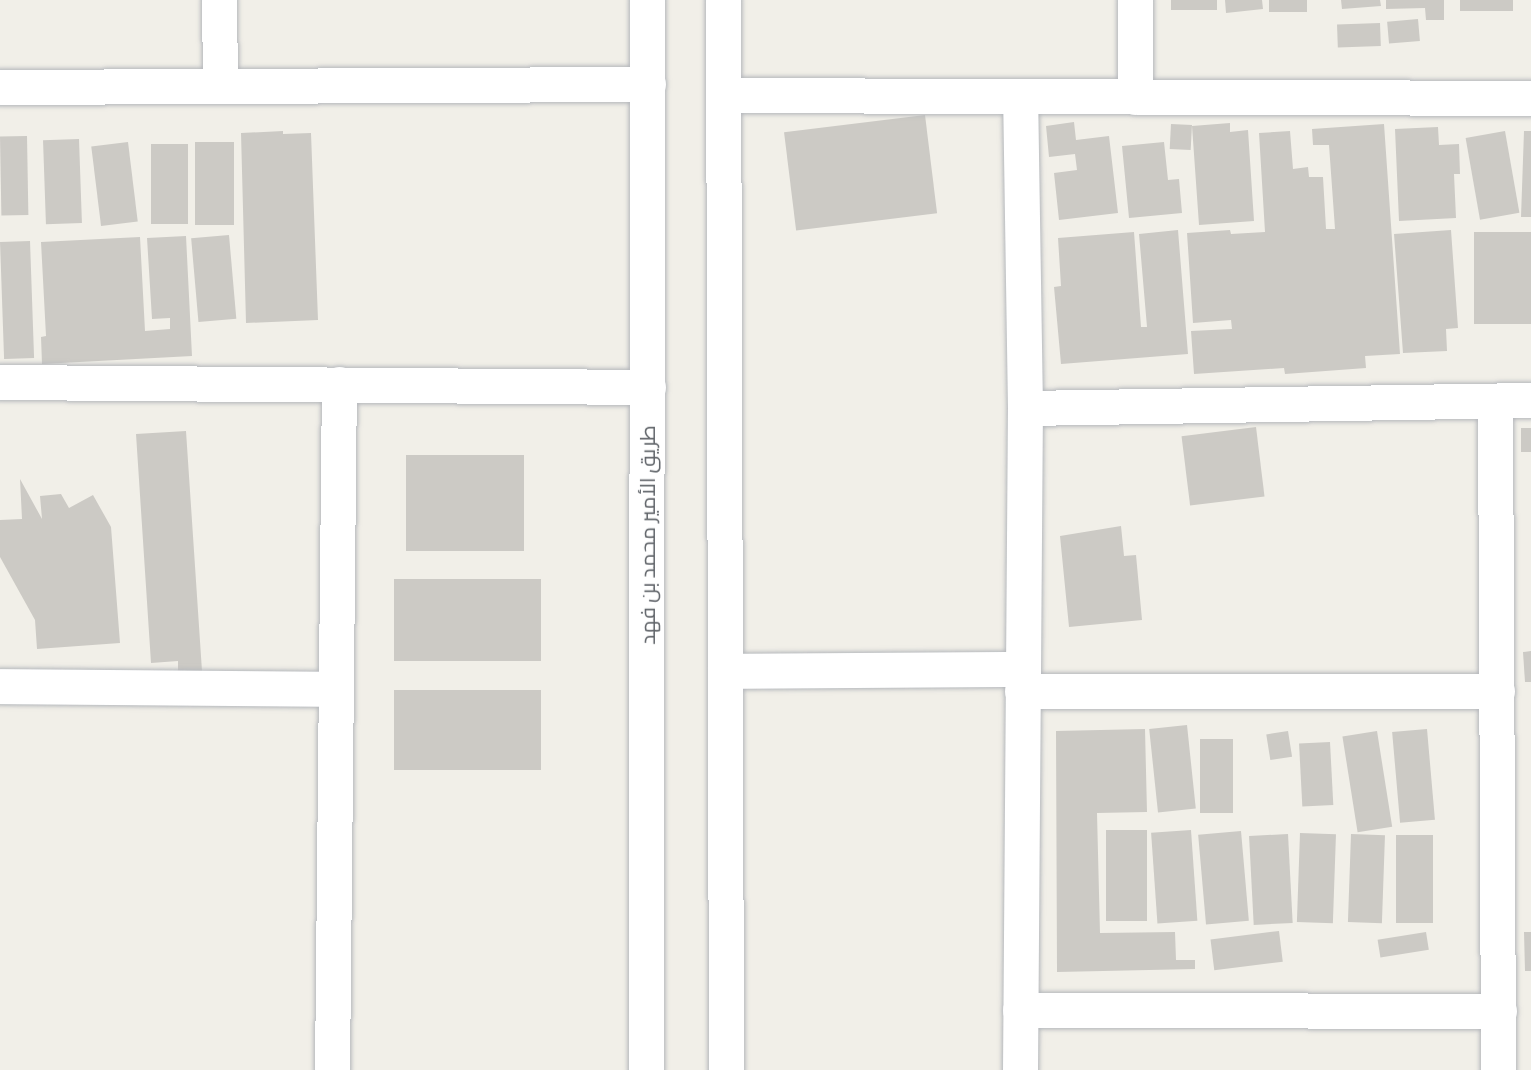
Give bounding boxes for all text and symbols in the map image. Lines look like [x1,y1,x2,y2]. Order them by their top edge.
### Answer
street label: طريق الأمير محمد بن فهد [634,425,660,645]

